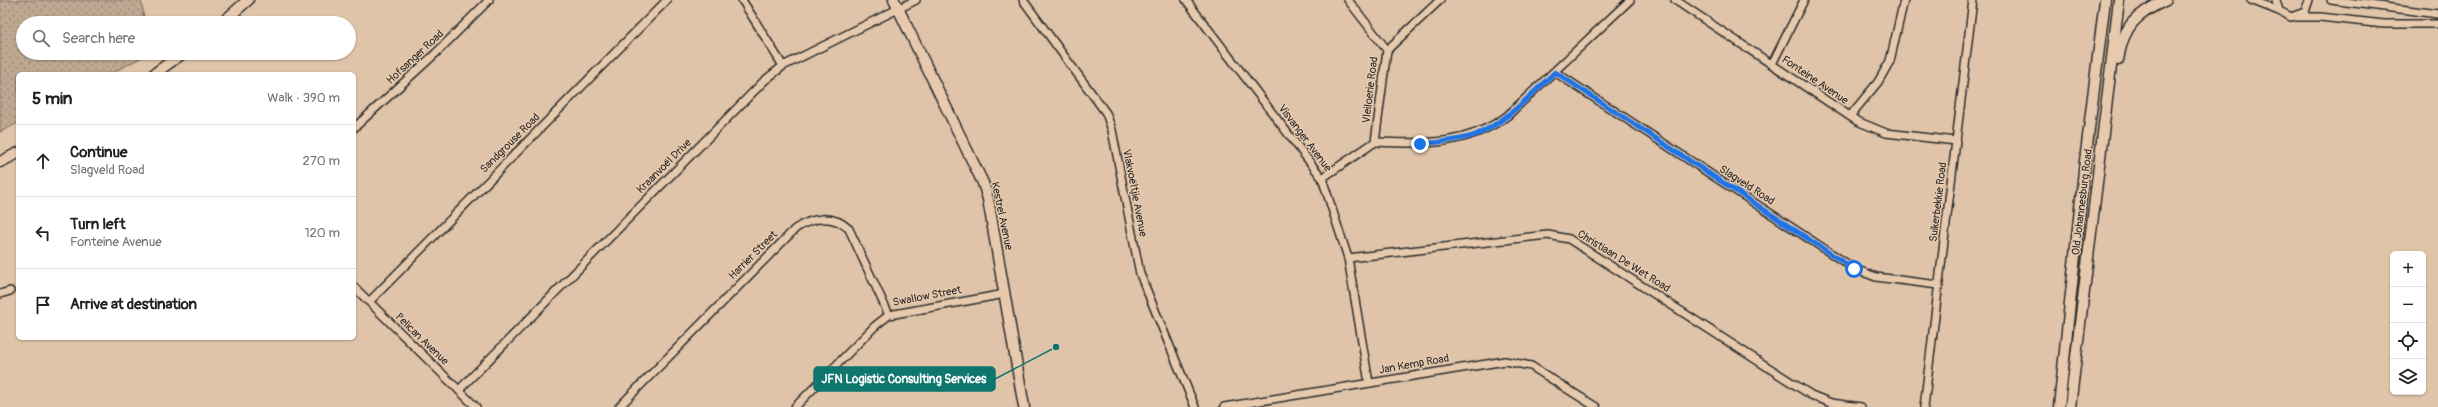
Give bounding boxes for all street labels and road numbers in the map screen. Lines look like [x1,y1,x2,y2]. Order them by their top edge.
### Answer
street label: Hofsanger Road [384,27,446,87]
street label: Fonteine Avenue [1779,53,1851,107]
street label: Vleiloerie Road [1359,56,1381,124]
street label: Visvanger Avenue [1276,102,1335,175]
street label: Sandgrouse Road [477,110,543,176]
street label: Kraanvoël Drive [634,136,694,196]
street label: Vlakvoëltjie Avenue [1120,148,1150,238]
street label: Old Johannesburg Road [2069,148,2095,256]
street label: Suikerbekkie Road [1927,161,1949,243]
street label: Slagveld Road [1717,162,1777,208]
street label: Kestrel Avenue [988,181,1016,252]
street label: Christiaan De Wet Road [1575,227,1673,295]
street label: Harrier Street [726,228,780,282]
street label: Swallow Street [892,283,963,309]
street label: Pelican Avenue [393,310,452,368]
street label: Jan Kemp Road [1378,351,1450,377]

